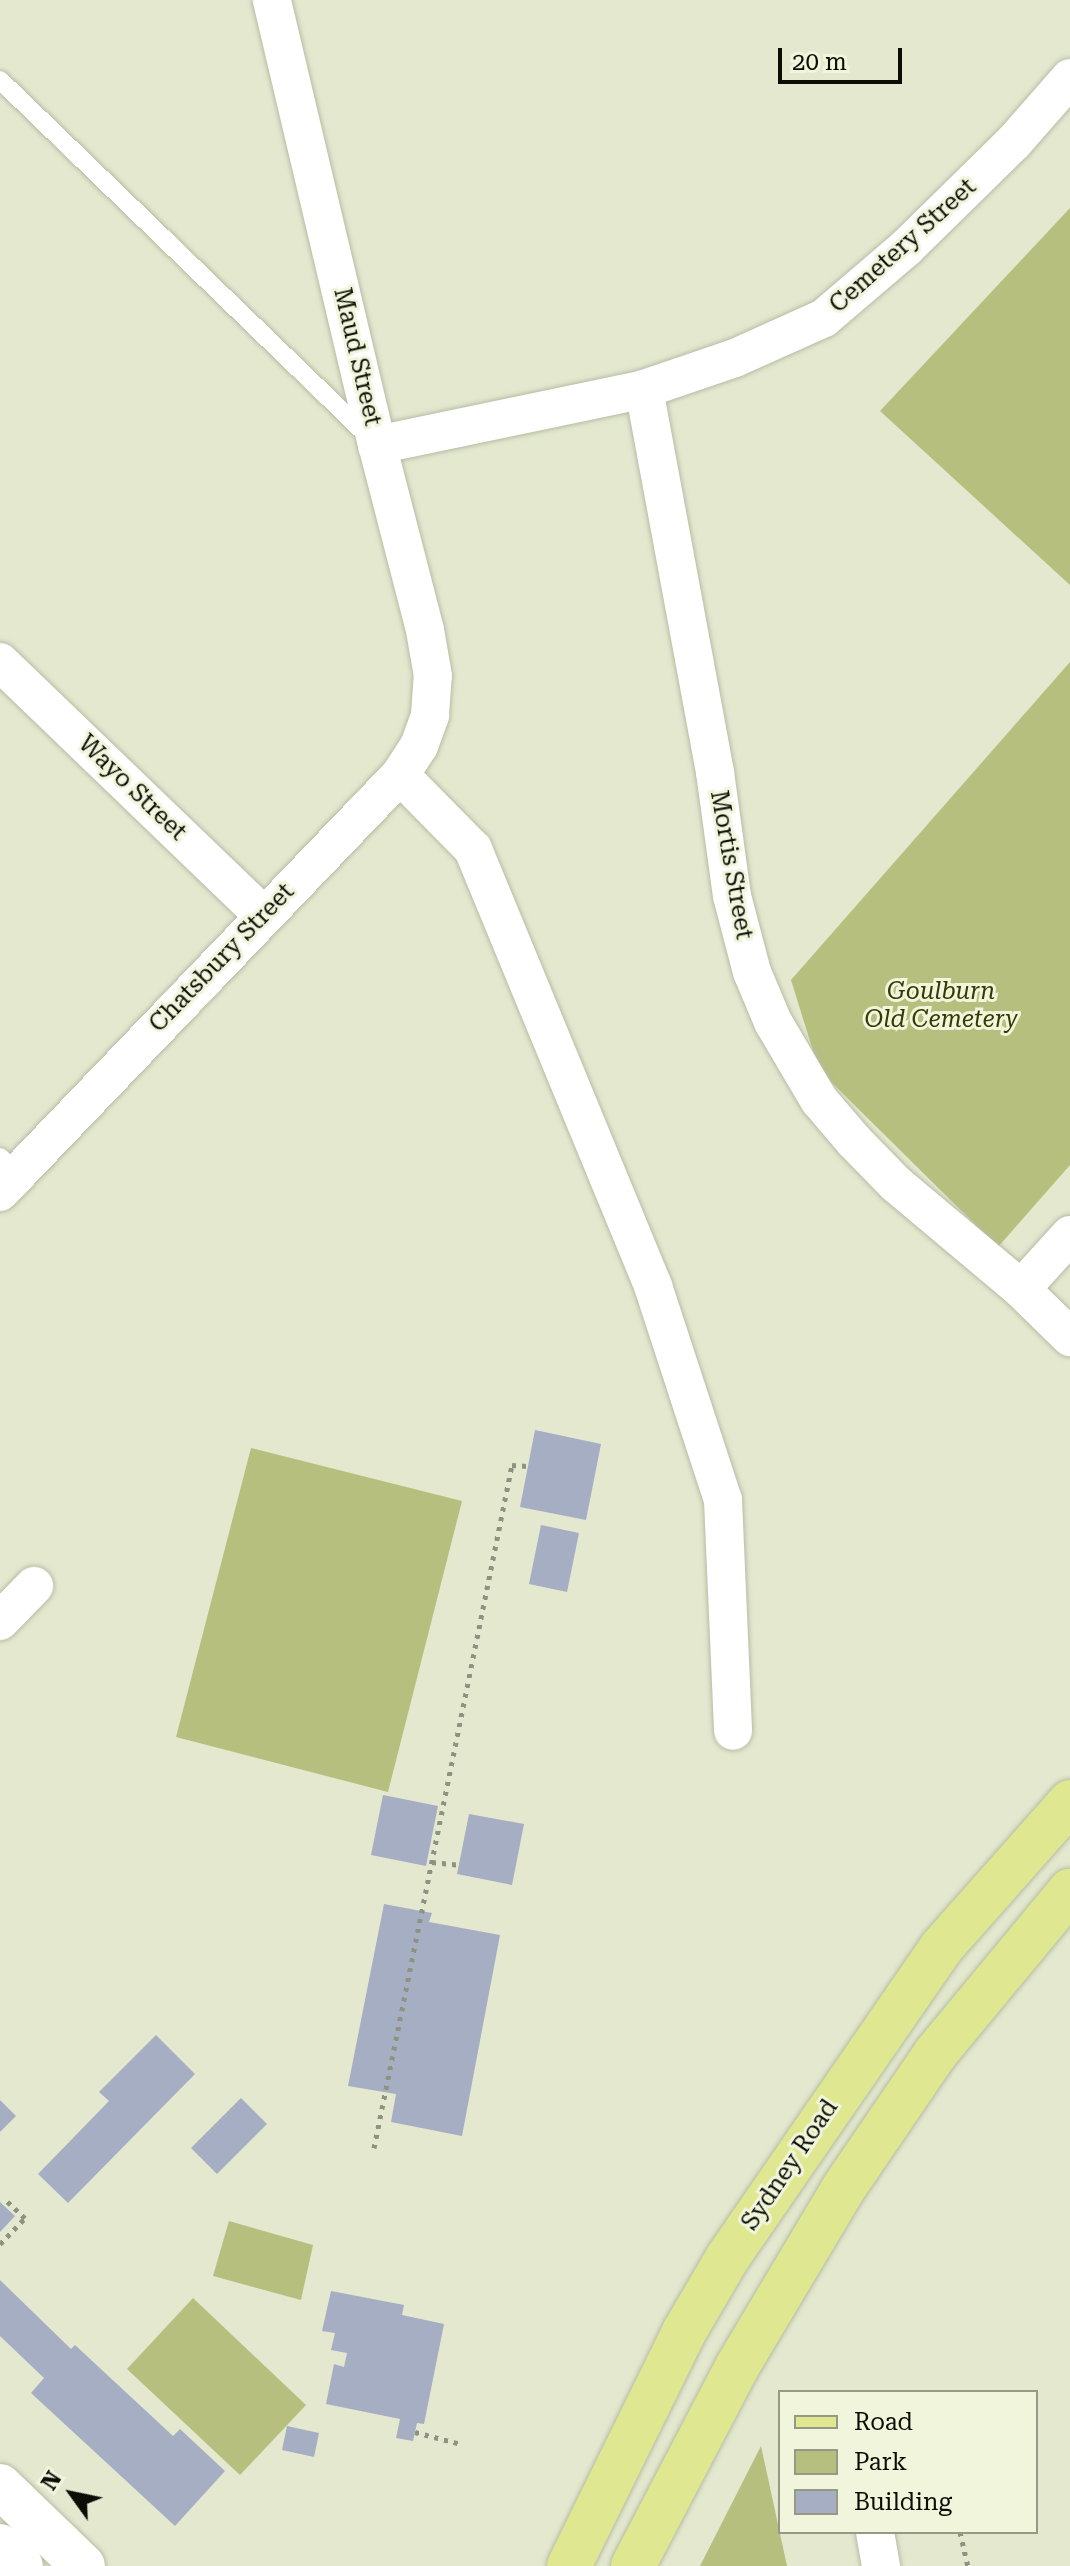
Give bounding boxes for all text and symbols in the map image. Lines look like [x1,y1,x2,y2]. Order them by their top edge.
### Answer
scale bar [782,32,906,82]
text: 20 m [792,48,847,76]
street label: Cemetery Street [824,173,982,319]
street label: Maud Street [327,285,387,429]
street label: Wayo Street [72,729,192,847]
street label: Mortis Street [704,788,758,942]
street label: Chatsbury Street [144,878,300,1038]
park label: Goulburn Old Cemetery [865,978,1017,1034]
street label: Sydney Road [736,2094,844,2236]
legend [778,2390,1038,2534]
text: Road [854,2408,913,2436]
text: Park [854,2448,907,2476]
north arrow [32,2454,112,2534]
text: N [36,2467,67,2495]
text: Building [854,2488,952,2516]

